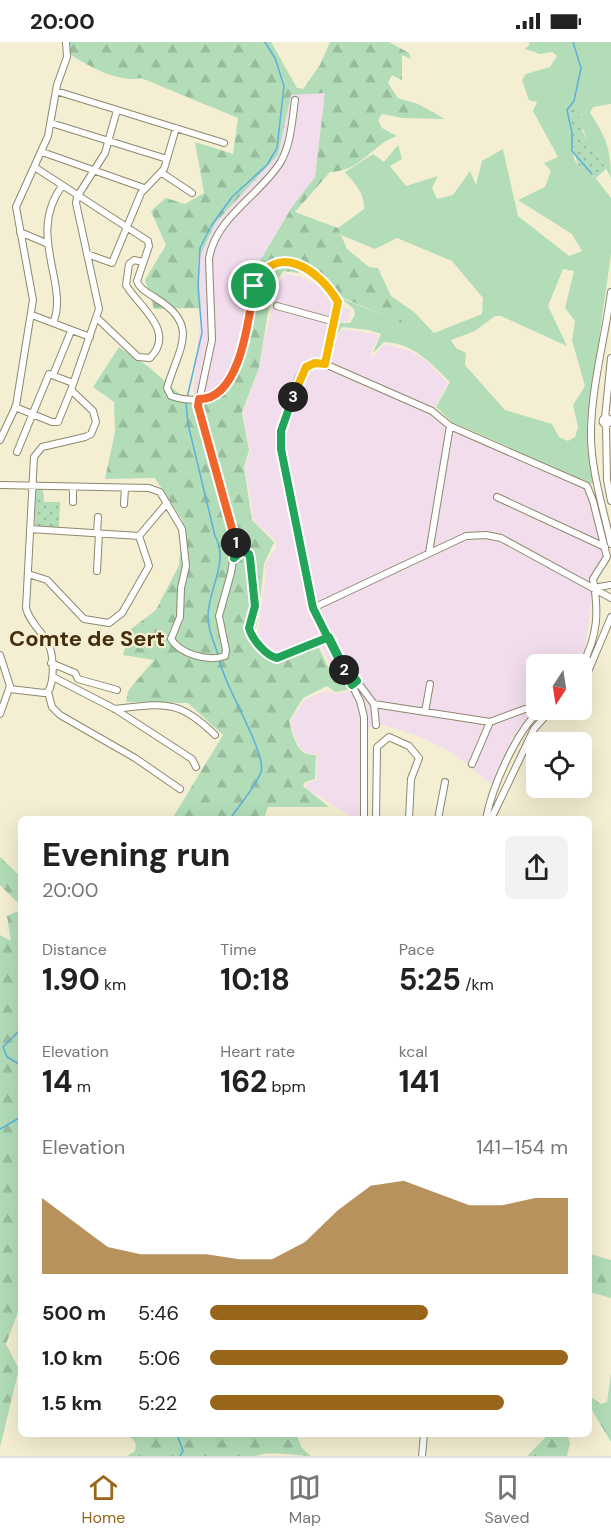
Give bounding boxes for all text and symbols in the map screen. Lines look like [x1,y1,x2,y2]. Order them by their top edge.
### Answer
text: 20:00 [30,7,95,36]
pin [228,260,279,311]
icon: arrive [237,269,270,302]
pin: 3 [278,382,308,412]
text: 3 [288,386,298,407]
pin: 1 [221,528,251,558]
text: 1 [233,532,239,553]
district label: Comte de Sert [9,624,165,653]
north arrow [526,654,592,720]
map controls [526,654,592,798]
pin: 2 [329,655,359,685]
text: 2 [339,659,349,680]
button: locate [526,732,592,798]
text: Evening run [42,833,230,876]
button: share [505,836,568,899]
text: 20:00 [42,877,98,903]
text: Distance [42,939,107,960]
text: Time [220,939,257,960]
text: Pace [399,939,435,960]
text: 1.90 [42,960,100,999]
text: 10:18 [220,960,290,999]
text: 5:25 [399,960,461,999]
text: km [100,974,126,995]
text: /km [461,974,494,995]
text: Elevation [42,1041,109,1062]
text: Heart rate [220,1041,295,1062]
text: kcal [399,1041,428,1062]
text: 14 [42,1062,72,1101]
text: 162 [220,1062,267,1101]
text: 141 [399,1062,440,1101]
text: m [72,1076,91,1097]
text: bpm [267,1076,306,1097]
text: Elevation [42,1134,125,1160]
text: 141–154 m [476,1134,568,1160]
text: 500 m [42,1300,106,1326]
text: 5:46 [138,1300,179,1326]
text: 1.0 km [42,1345,103,1371]
text: 5:06 [138,1345,180,1371]
text: 1.5 km [42,1390,102,1416]
text: 5:22 [138,1390,177,1416]
tab: Home [82,1471,125,1528]
tab: Map [288,1471,321,1528]
tab: Saved [485,1471,529,1528]

